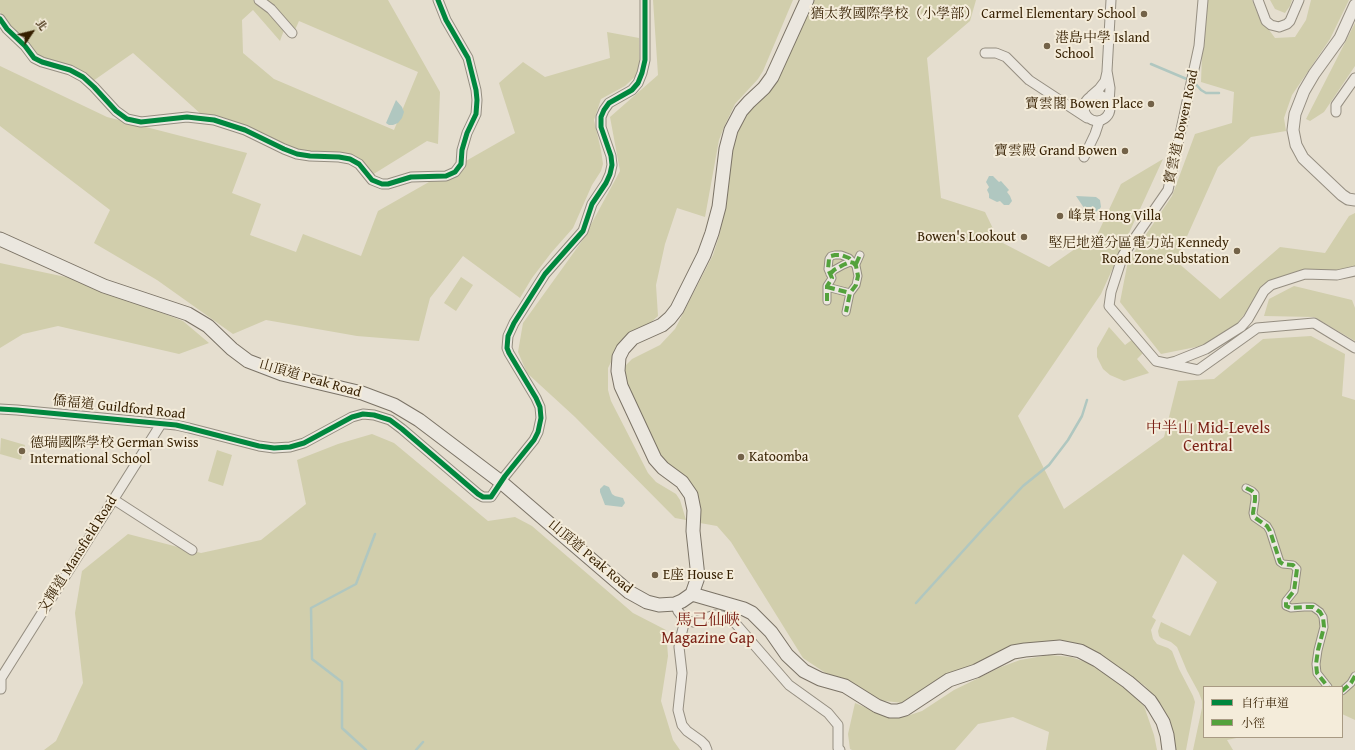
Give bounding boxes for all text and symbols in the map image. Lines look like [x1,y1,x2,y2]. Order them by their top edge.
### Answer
place label: 猶太教國際學校（小學部） Carmel Elementary School [810,6,1136,22]
marker: 猶太教國際學校（小學部） Carmel Elementary School [1139,9,1149,19]
north arrow [12,12,52,52]
text: 北 [32,16,52,34]
place label: 港島中學 Island School [1055,30,1150,62]
marker: 港島中學 Island School [1042,41,1052,51]
street label: 寶雲道 Bowen Road [1162,68,1202,186]
place label: 寶雲閣 Bowen Place [1025,96,1143,112]
marker: 寶雲閣 Bowen Place [1146,99,1156,109]
place label: 寶雲殿 Grand Bowen [994,143,1117,159]
marker: 寶雲殿 Grand Bowen [1120,146,1130,156]
place label: 峰景 Hong Villa [1068,208,1161,224]
marker: 峰景 Hong Villa [1055,211,1065,221]
place label: Bowen's Lookout [917,229,1016,245]
marker: Bowen's Lookout [1019,232,1029,242]
place label: 堅尼地道分區電力站 Kennedy Road Zone Substation [1048,235,1229,268]
marker: 堅尼地道分區電力站 Kennedy Road Zone Substation [1232,246,1242,256]
street label: 山頂道 Peak Road [257,356,363,402]
street label: 僑福道 Guildford Road [52,393,186,423]
district label: 中半山 Mid-Levels Central [1146,419,1270,457]
place label: 德瑞國際學校 German Swiss International School [30,435,198,468]
marker: 德瑞國際學校 German Swiss International School [17,446,27,456]
place label: Katoomba [749,449,808,465]
marker: Katoomba [736,452,746,462]
street label: 文輝道 Mansfield Road [35,493,121,617]
street label: 山頂道 Peak Road [544,517,636,597]
place label: E座 House E [663,567,733,583]
marker: E座 House E [650,570,660,580]
district label: 馬己仙峽 Magazine Gap [655,611,761,649]
legend [1203,686,1343,738]
text: 自行車道 [1241,694,1289,711]
text: 小徑 [1241,714,1265,731]

